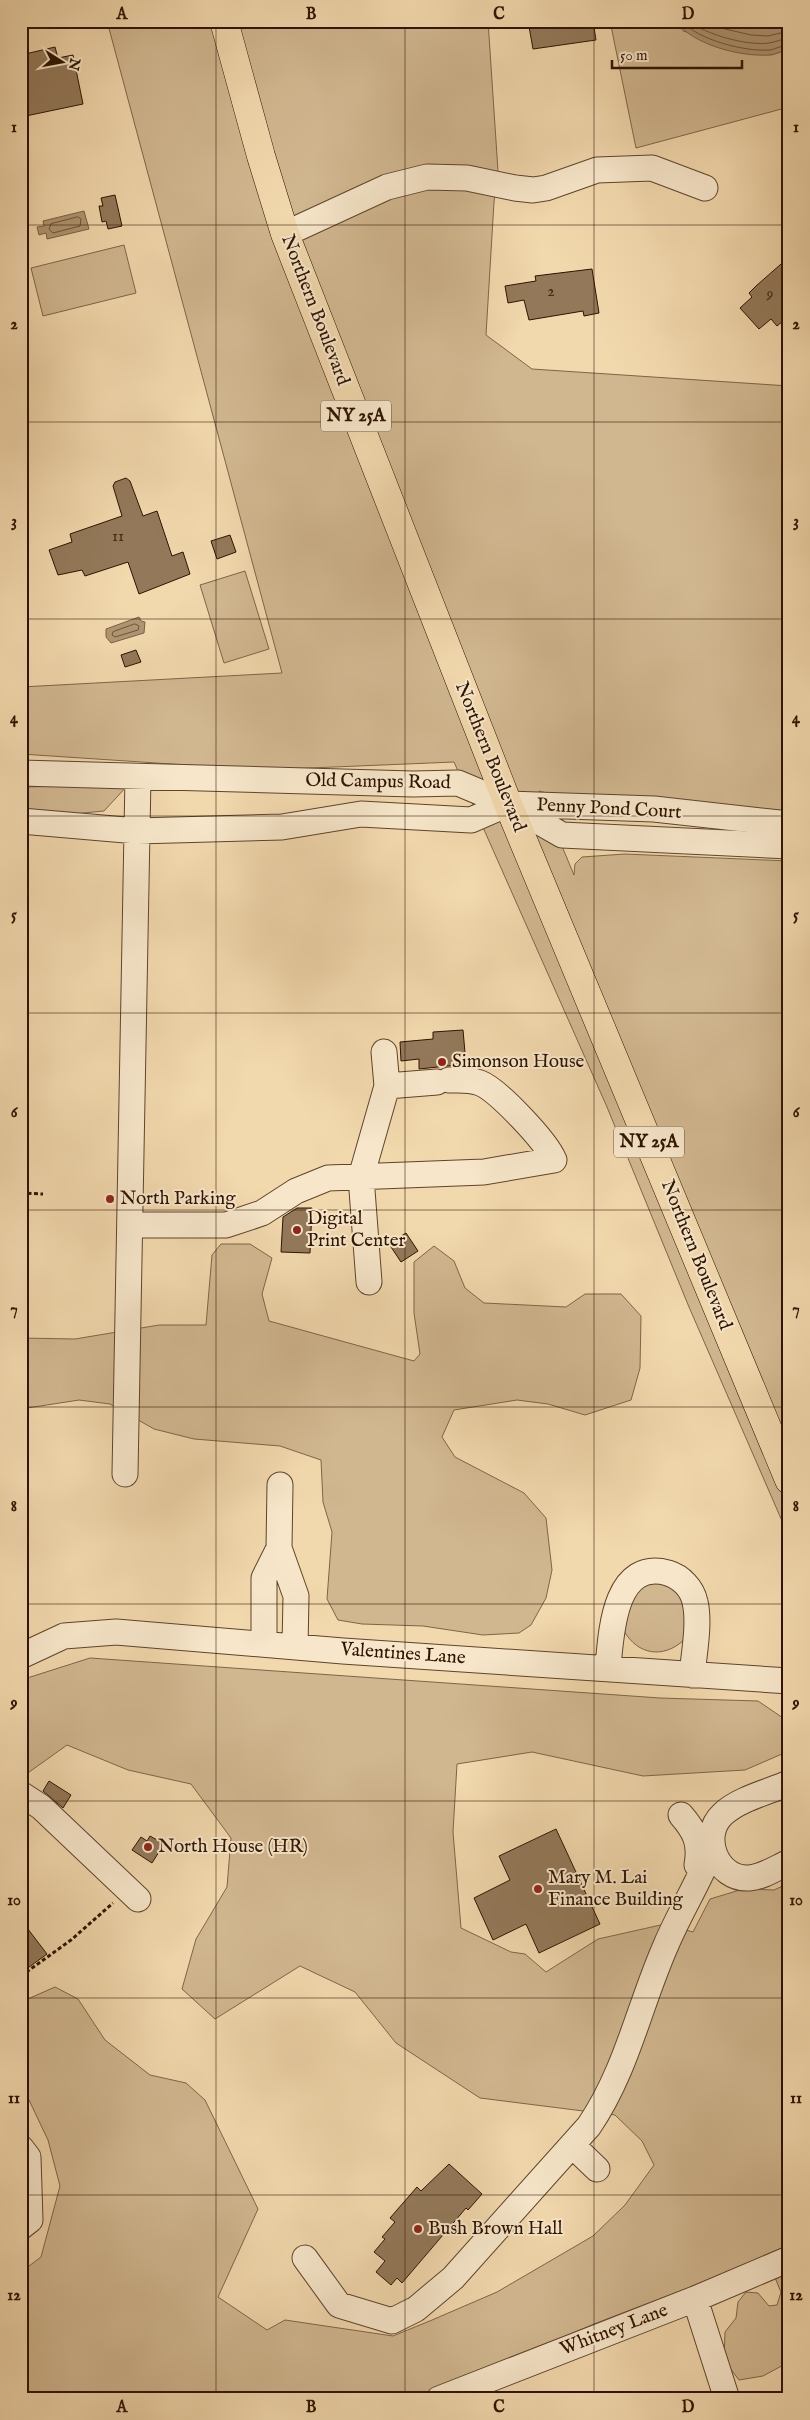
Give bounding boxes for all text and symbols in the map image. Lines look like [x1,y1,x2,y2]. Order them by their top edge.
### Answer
text: A [116,5,129,25]
text: B [306,5,317,25]
text: C [493,5,505,25]
text: D [682,5,695,25]
north arrow [38,38,88,88]
scale bar [612,38,742,70]
text: 50 m [620,46,648,65]
text: N [64,56,84,72]
text: 1 [11,118,17,138]
text: 1 [793,118,799,138]
street label: Northern Boulevard [275,231,355,390]
house number: 2 [547,282,555,302]
house number: 9 [766,285,774,305]
text: 2 [10,315,18,335]
text: 2 [792,315,800,335]
road number: NY 25A [321,401,391,432]
text: 3 [11,512,17,532]
text: 3 [793,512,799,532]
house number: 11 [112,527,124,547]
street label: Northern Boulevard [449,678,531,836]
text: 4 [10,709,19,729]
text: 4 [792,709,801,729]
street label: Old Campus Road [305,769,452,795]
street label: Penny Pond Court [536,793,683,825]
text: 5 [11,906,17,926]
text: 5 [793,906,799,926]
place label: Simonson House [452,1050,585,1074]
marker: Simonson House [436,1056,448,1068]
text: 6 [11,1103,19,1123]
text: 6 [793,1103,801,1123]
road number: NY 25A [614,1126,684,1158]
street label: Northern Boulevard [655,1176,737,1334]
place label: North Parking [120,1187,236,1211]
marker: North Parking [104,1193,116,1205]
place label: Digital Print Center [307,1207,405,1253]
marker: Digital Print Center [291,1224,303,1236]
text: 7 [10,1300,18,1320]
text: 7 [792,1300,800,1320]
text: 8 [11,1497,17,1517]
text: 8 [793,1497,799,1517]
street label: Valentines Lane [339,1638,467,1670]
text: 9 [10,1694,18,1714]
text: 9 [792,1694,800,1714]
place label: North House (HR) [158,1835,308,1859]
marker: North House (HR) [142,1841,154,1853]
place label: Mary M. Lai Finance Building [548,1866,684,1912]
marker: Mary M. Lai Finance Building [532,1883,544,1895]
text: 10 [7,1891,21,1911]
text: 10 [789,1891,803,1911]
text: 11 [8,2089,20,2109]
text: 11 [790,2089,802,2109]
place label: Bush Brown Hall [428,2217,563,2241]
marker: Bush Brown Hall [412,2223,424,2235]
text: 12 [7,2286,21,2306]
text: 12 [789,2286,803,2306]
street label: Whitney Lane [557,2298,672,2362]
text: A [116,2398,129,2418]
text: B [306,2398,317,2418]
text: C [493,2398,505,2418]
text: D [682,2398,695,2418]

